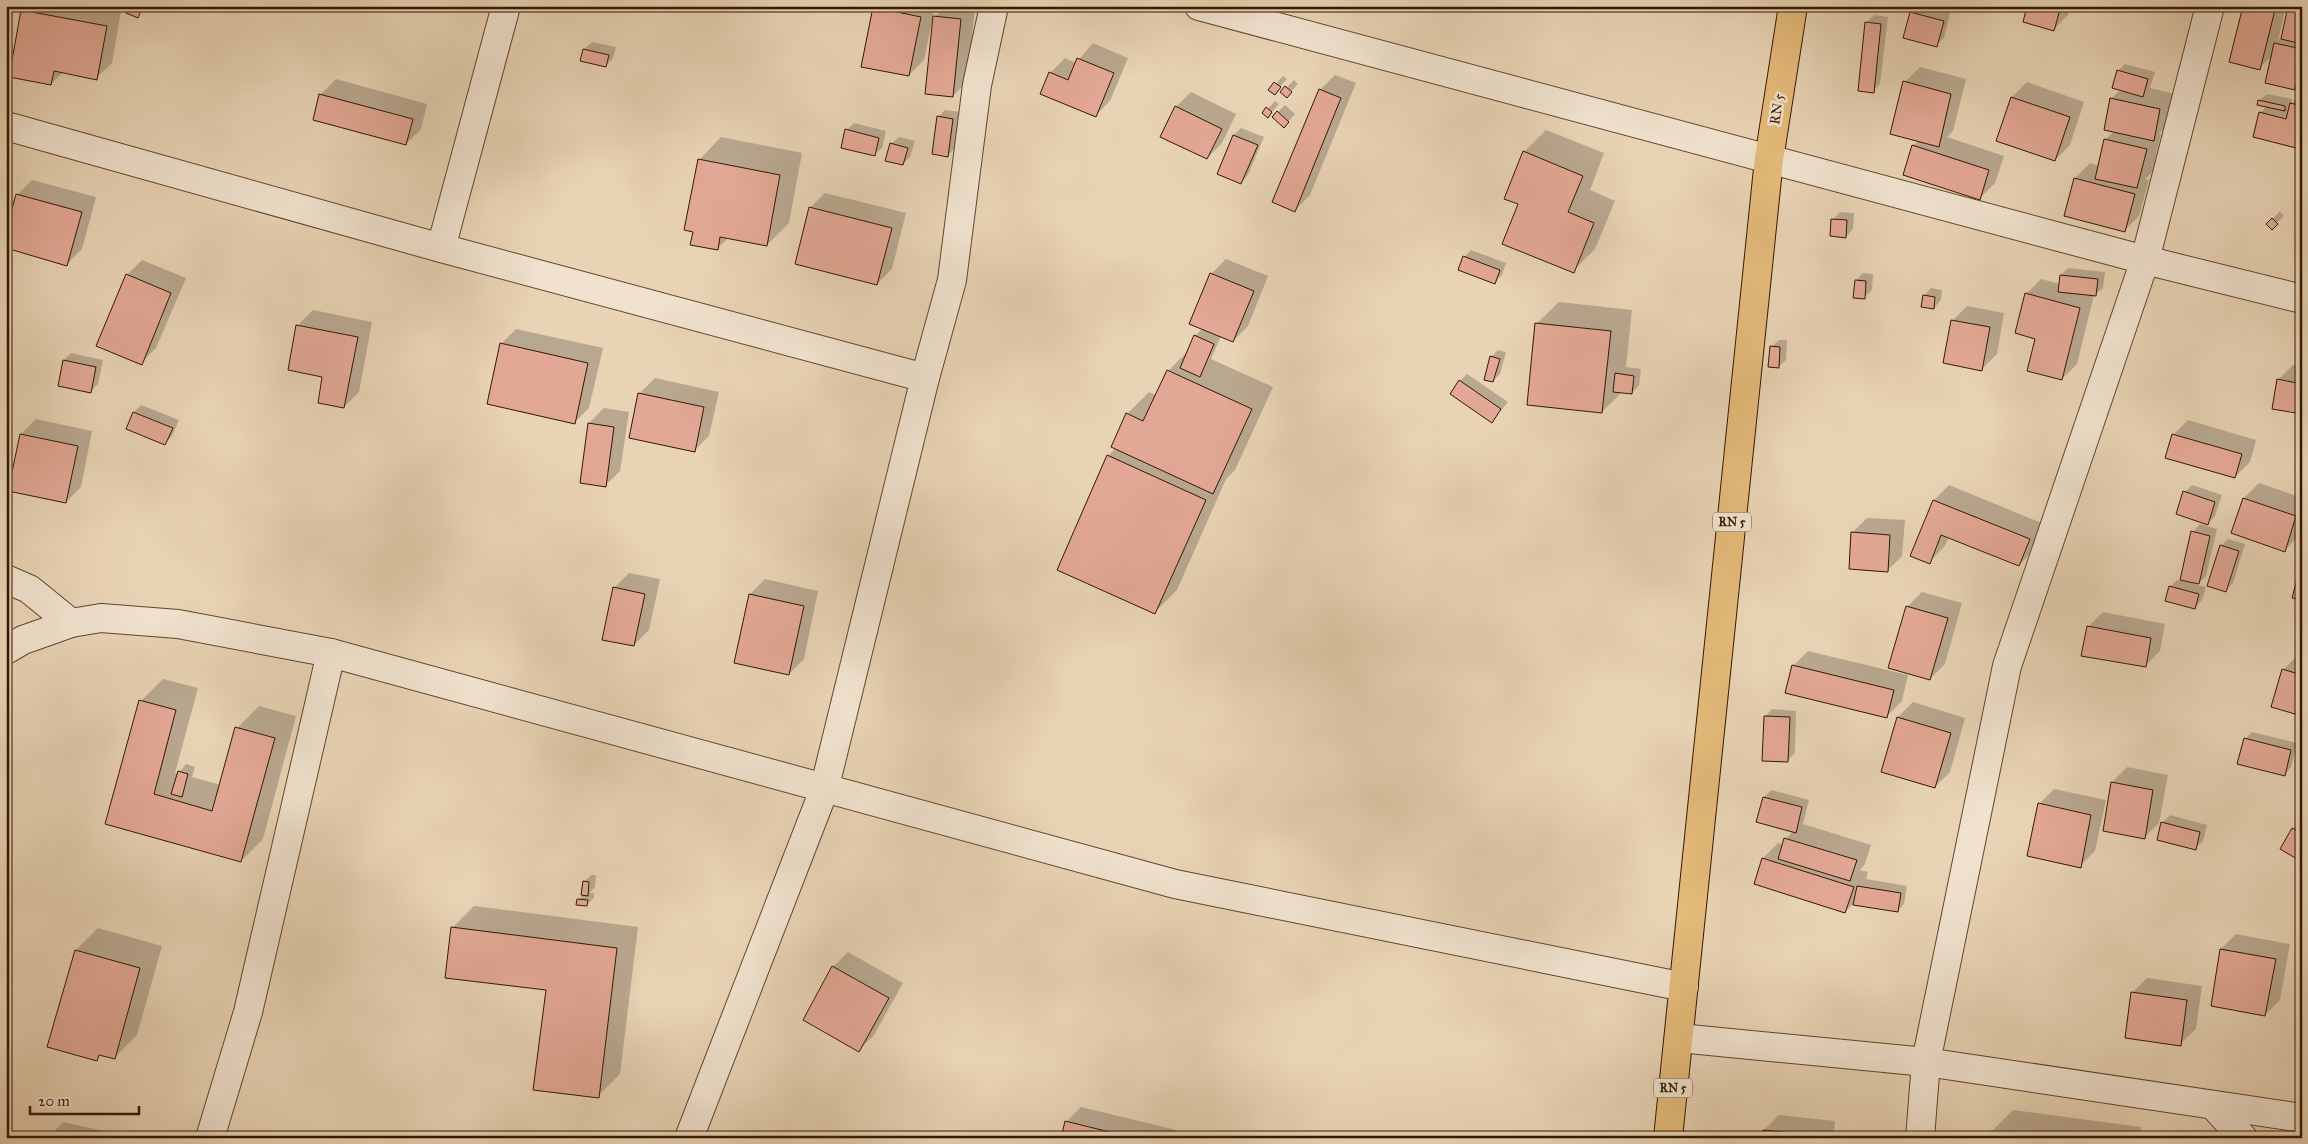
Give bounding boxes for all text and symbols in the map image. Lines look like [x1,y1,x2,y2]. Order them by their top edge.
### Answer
street label: RN 5 [1766,92,1788,126]
road number: RN 5 [1713,512,1751,532]
road number: RN 5 [1654,1078,1692,1098]
scale bar [30,1084,139,1116]
text: 20 m [38,1092,70,1110]

